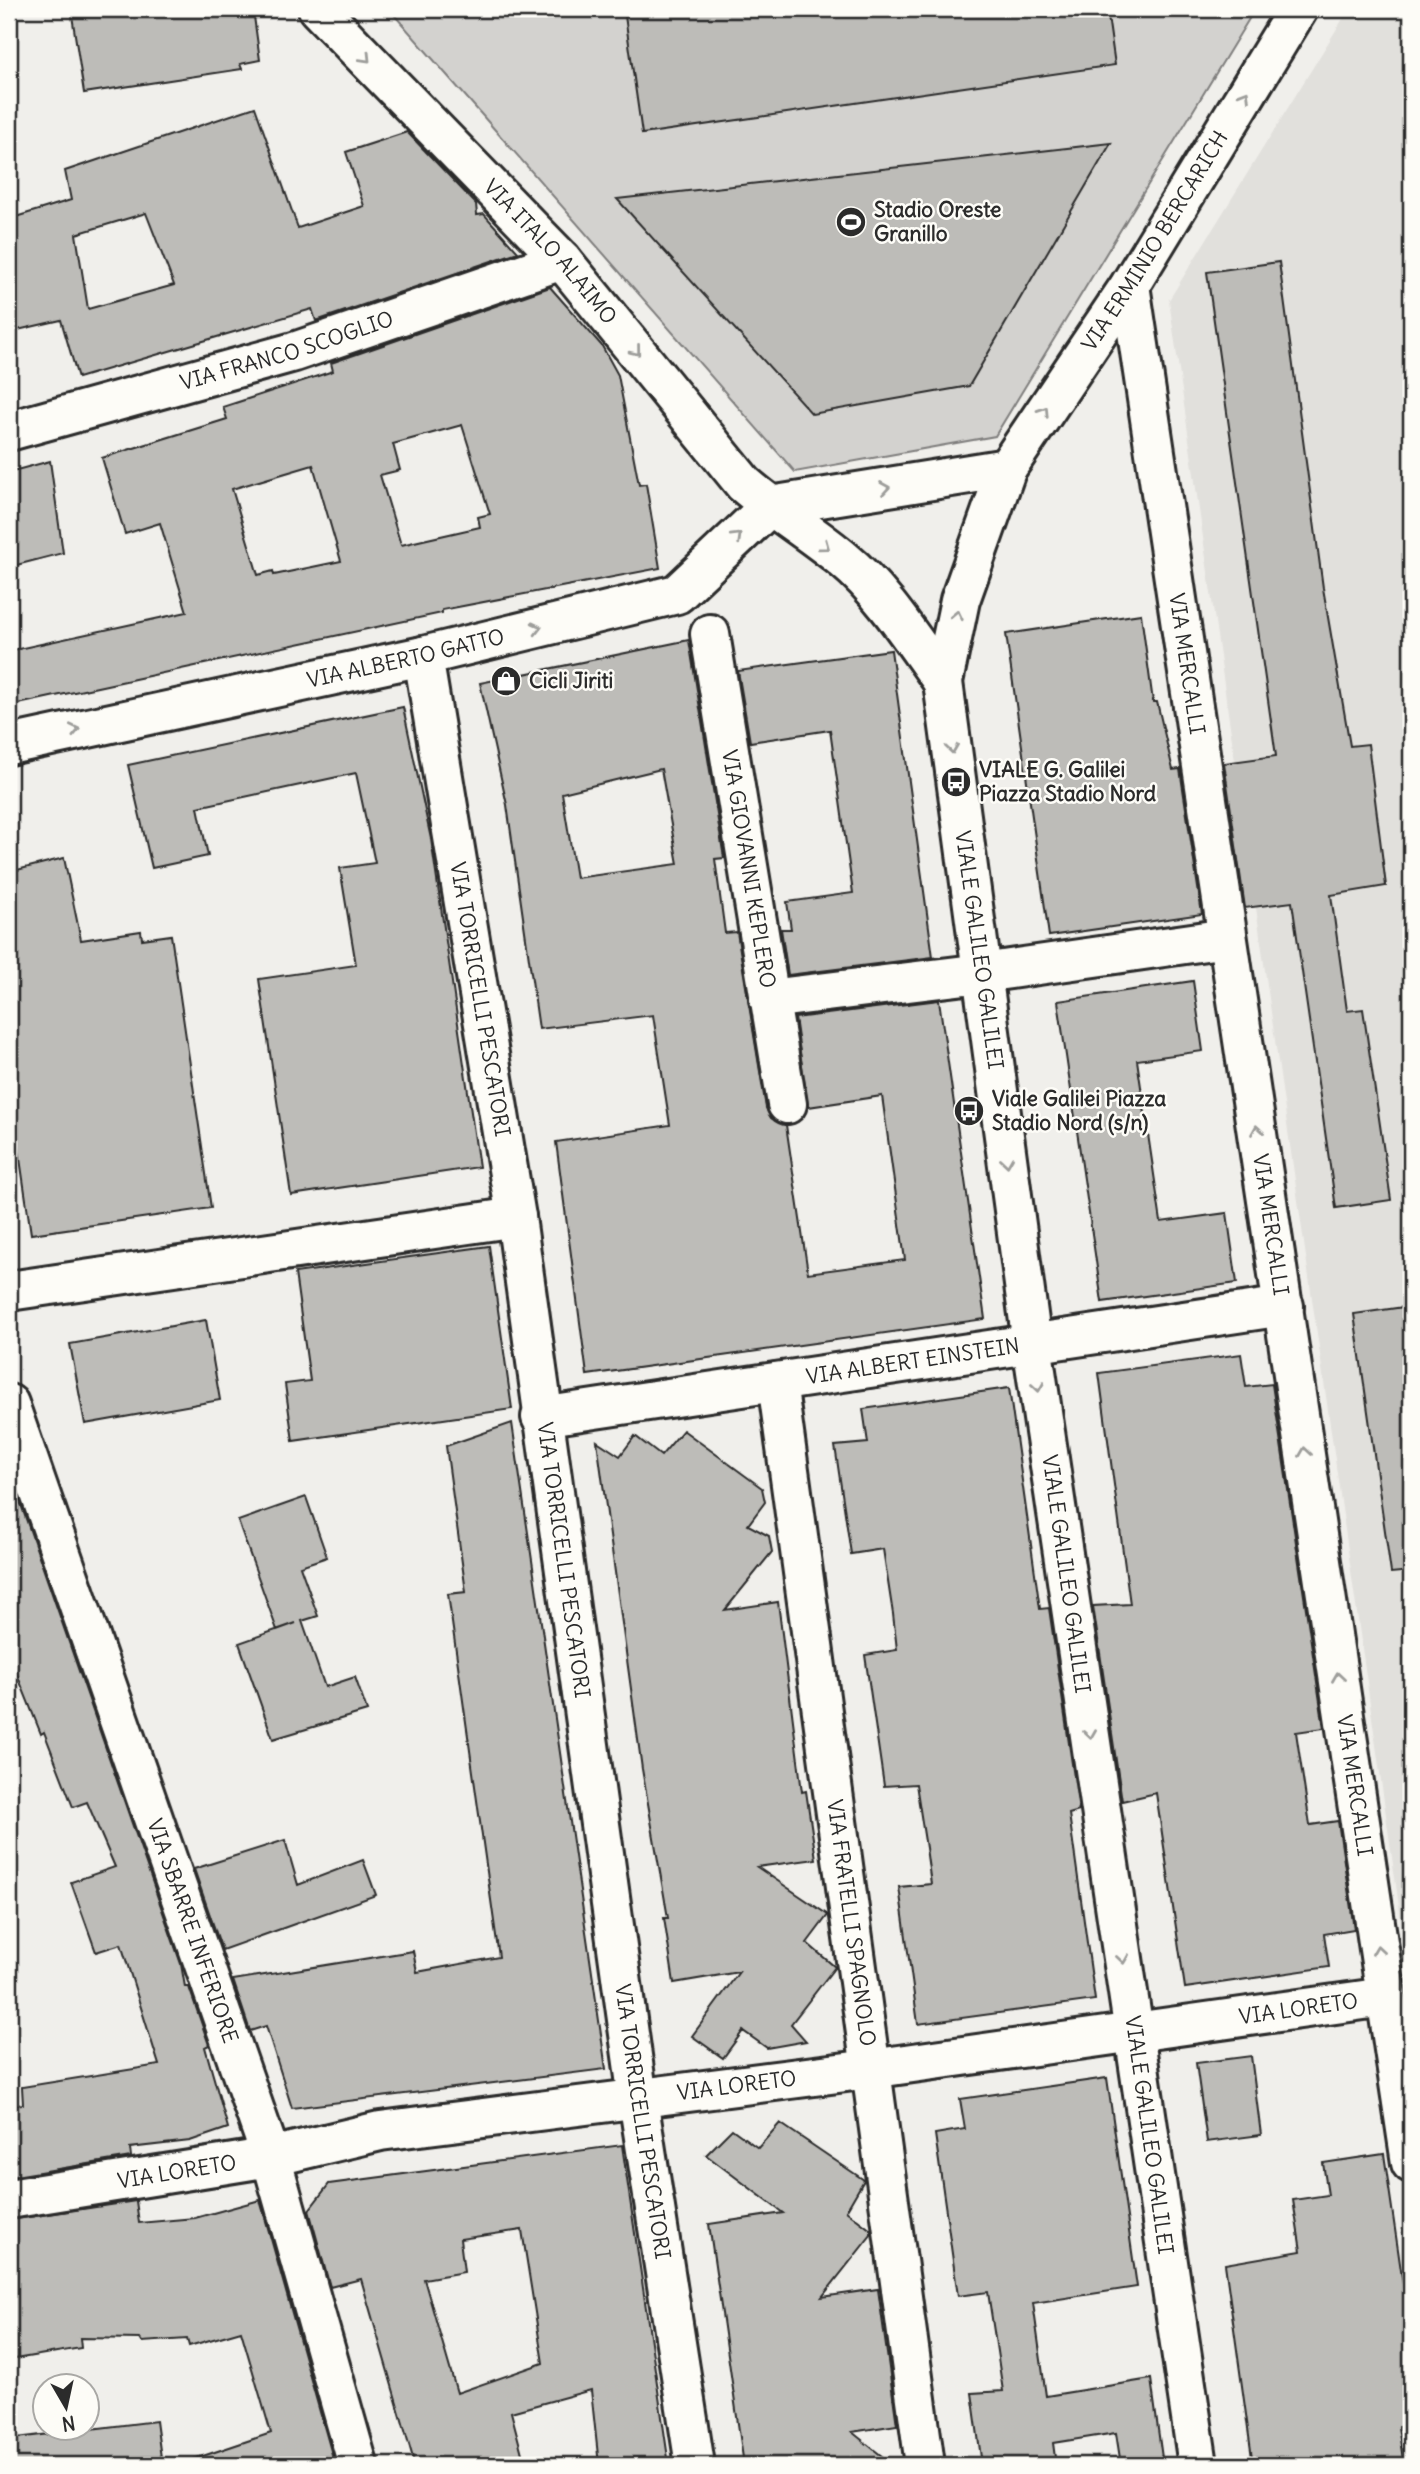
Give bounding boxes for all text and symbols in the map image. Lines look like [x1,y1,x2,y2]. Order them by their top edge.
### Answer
one-way arrow [357,50,370,63]
one-way arrow [1237,90,1250,103]
street label: VIA ERMINIO BERCARICH [1075,126,1234,356]
street label: VIA ITALO ALAIMO [478,173,623,330]
place label: Stadio Oreste Granillo [874,196,1001,247]
sports icon: Stadio Oreste Granillo [834,205,868,239]
street label: VIA FRANCO SCOGLIO [177,305,397,396]
one-way arrow [628,342,640,355]
one-way arrow [1036,406,1048,419]
one-way arrow [879,481,891,496]
one-way arrow [729,533,742,546]
one-way arrow [817,538,830,550]
street label: VIA MERCALLI [1163,591,1211,736]
one-way arrow [949,609,964,621]
one-way arrow [531,622,543,637]
street label: VIA ALBERTO GATTO [304,623,507,694]
shop icon: Cicli Jiriti [489,664,523,698]
place label: Cicli Jiriti [529,667,613,694]
one-way arrow [69,724,81,739]
one-way arrow [945,743,960,755]
street label: VIA GIOVANNI KEPLERO [716,748,782,990]
place label: VIALE G. Galilei Piazza Stadio Nord [979,756,1157,807]
bus stop icon: VIALE G. Galilei Piazza Stadio Nord [939,765,973,799]
street label: VIALE GALILEO GALILEI [949,829,1010,1071]
street label: VIA TORRICELLI PESCATORI [444,860,516,1139]
place label: Viale Galilei Piazza Stadio Nord (s/n) [992,1085,1166,1136]
bus stop icon: Viale Galilei Piazza Stadio Nord (s/n) [952,1094,986,1128]
one-way arrow [1250,1124,1265,1136]
street label: VIA MERCALLI [1247,1152,1295,1297]
one-way arrow [1000,1156,1015,1168]
street label: VIA ALBERT EINSTEIN [804,1332,1021,1390]
one-way arrow [1030,1381,1045,1393]
street label: VIA TORRICELLI PESCATORI [532,1420,596,1700]
one-way arrow [1298,1446,1313,1458]
street label: VIALE GALILEO GALILEI [1036,1453,1097,1695]
one-way arrow [1331,1671,1346,1683]
street label: VIA MERCALLI [1331,1713,1379,1858]
one-way arrow [1082,1728,1097,1739]
street label: VIA FRATELLI SPAGNOLO [821,1798,882,2048]
street label: VIA SBARRE INFERIORE [141,1815,244,2047]
one-way arrow [1371,1945,1386,1956]
one-way arrow [1115,1953,1130,1964]
street label: VIA TORRICELLI PESCATORI [609,1982,677,2261]
street label: VIA LORETO [1237,1987,1360,2030]
street label: VIALE GALILEO GALILEI [1119,2014,1180,2256]
street label: VIA LORETO [675,2064,798,2106]
street label: VIA LORETO [115,2149,238,2194]
north arrow [32,2372,102,2442]
text: N [60,2411,77,2437]

